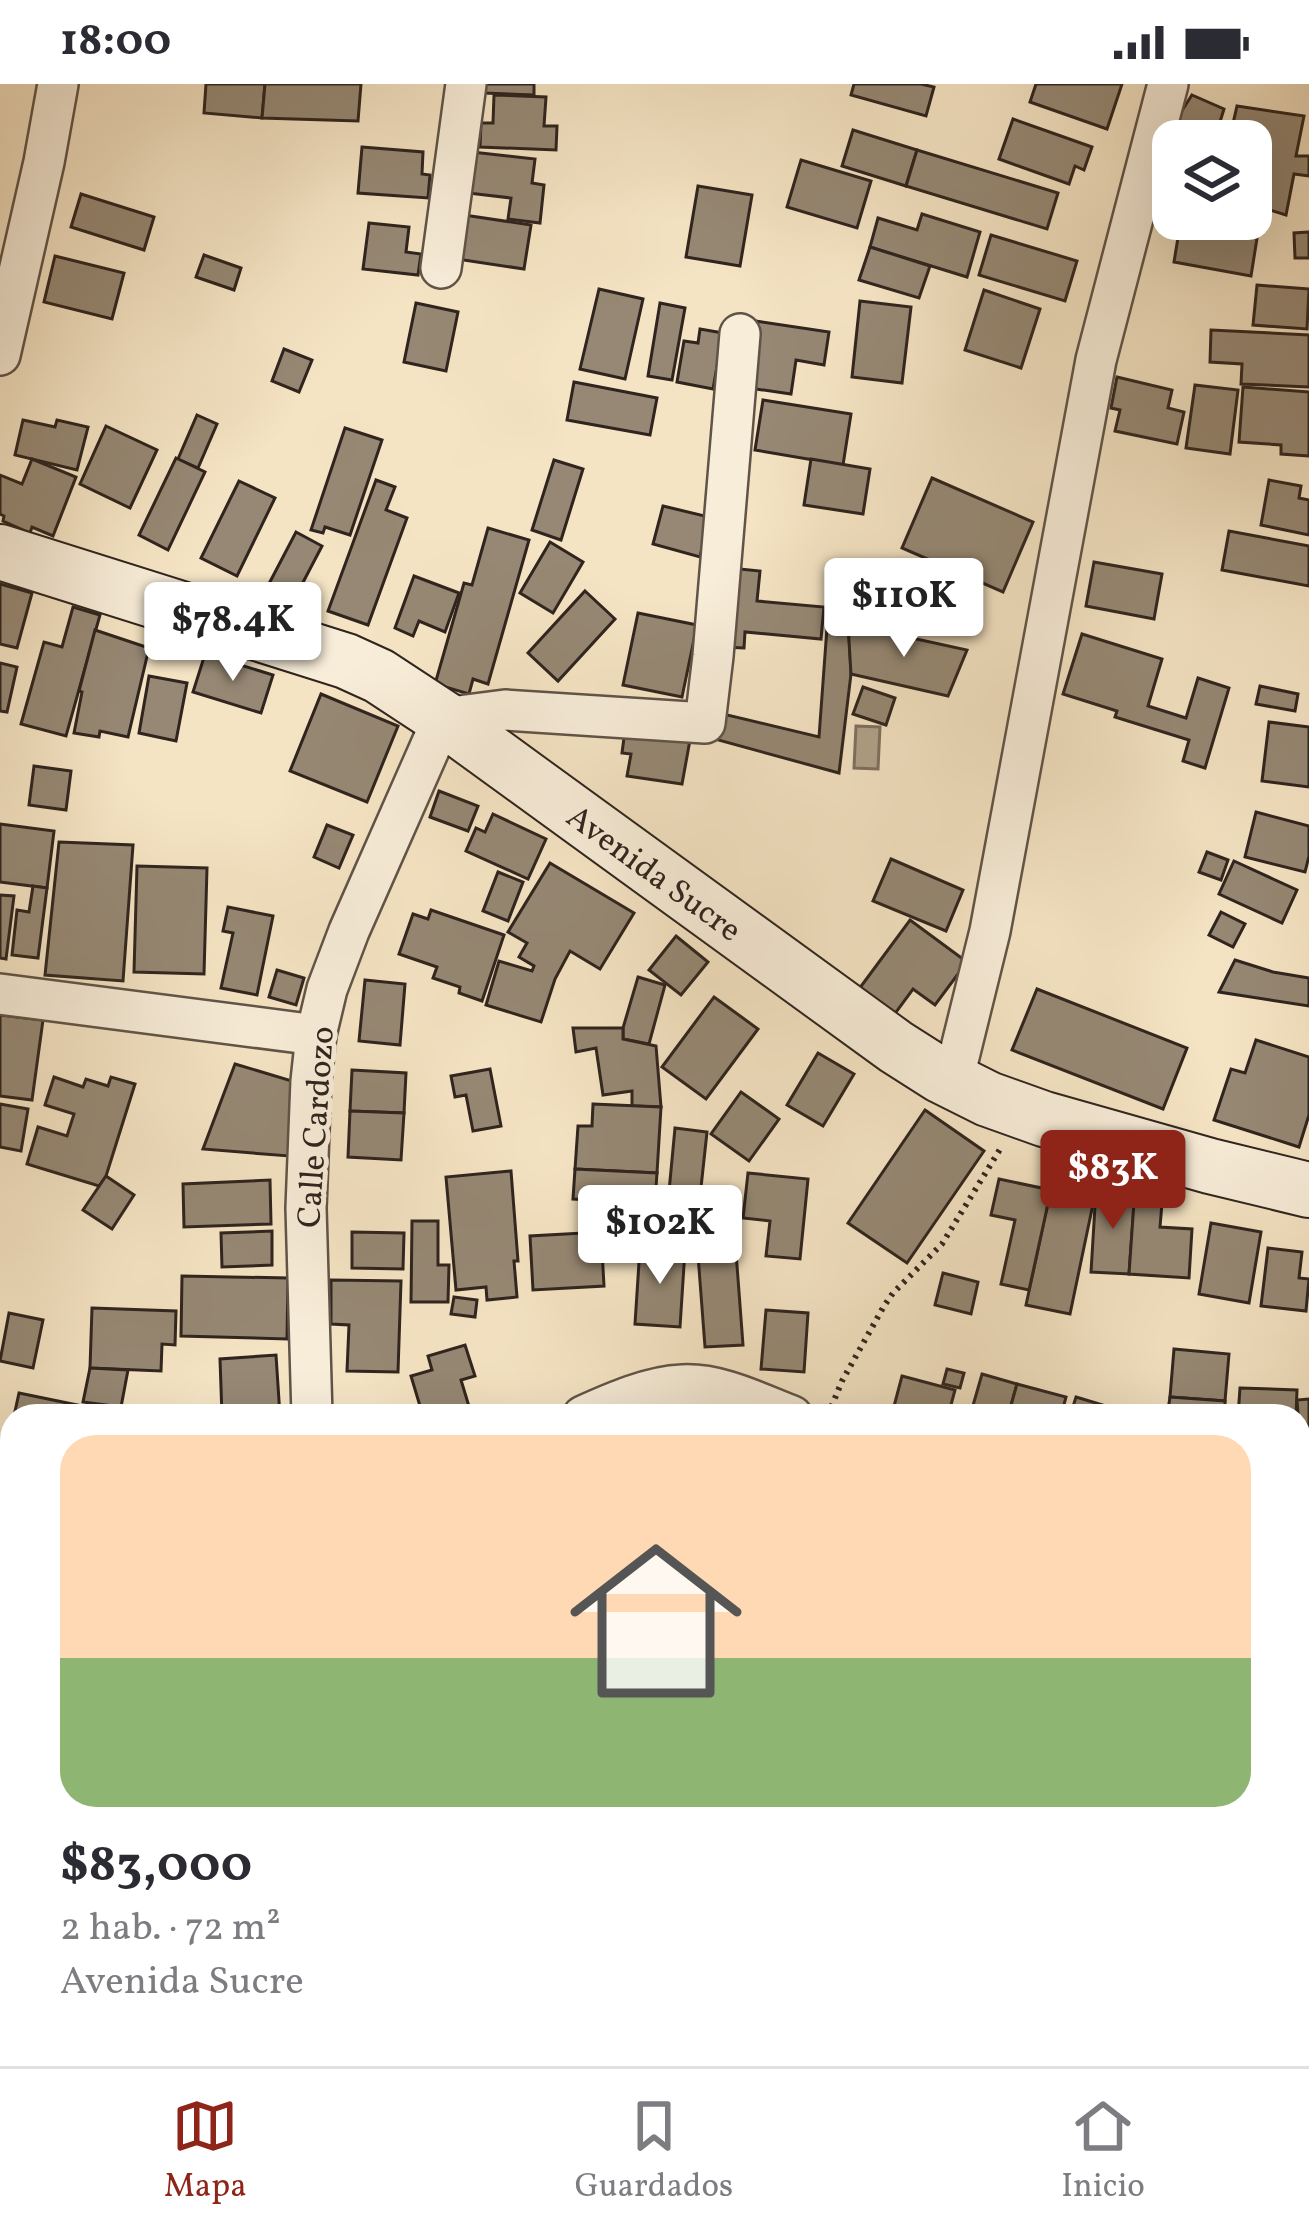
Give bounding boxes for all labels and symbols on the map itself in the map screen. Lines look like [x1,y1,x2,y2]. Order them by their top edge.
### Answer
pin: $110K [820,558,988,660]
pin: $78.4K [135,582,331,684]
street label: Avenida Sucre [556,796,750,954]
street label: Calle Cardozo [288,1025,348,1230]
pin: $83K [1042,1130,1184,1232]
pin: $102K [576,1185,744,1287]

